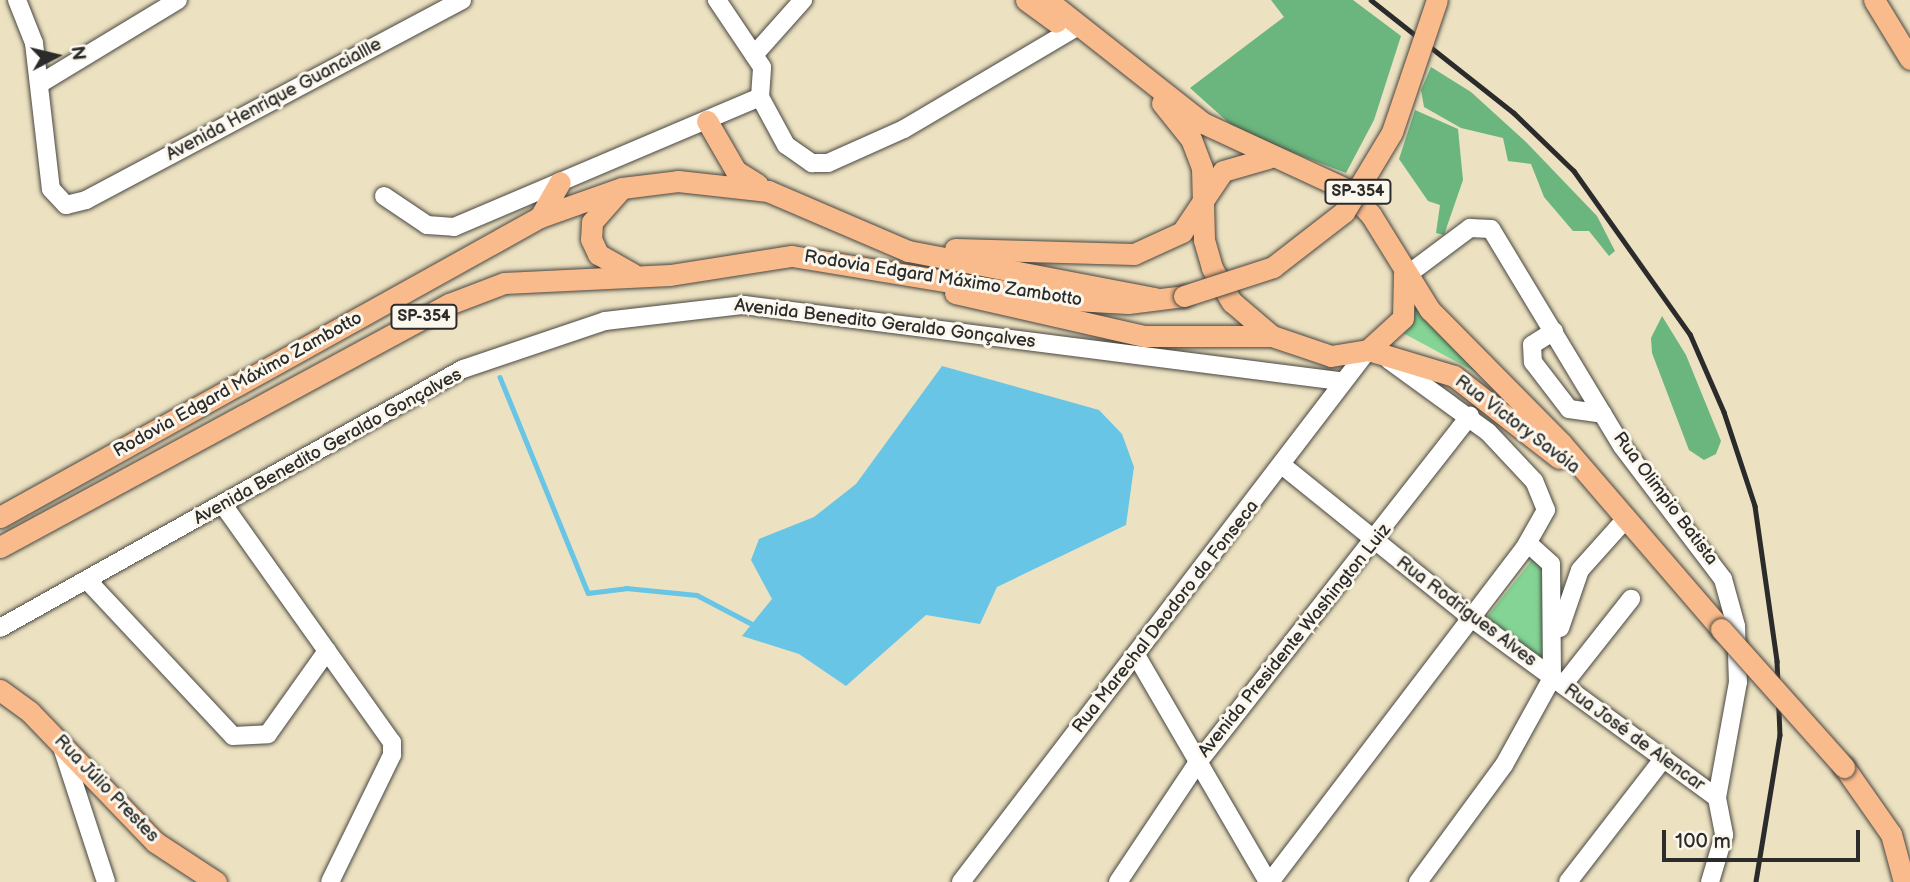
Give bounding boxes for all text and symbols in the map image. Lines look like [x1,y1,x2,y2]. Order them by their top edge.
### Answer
north arrow [21,21,91,91]
street label: Avenida Henrique Guanciallle [163,34,385,166]
text: N [65,45,90,62]
road number: SP-354 [1323,180,1393,204]
street label: Rodovia Edgard Máximo Zambotto [803,246,1083,312]
street label: Avenida Benedito Geraldo Gonçalves [733,295,1037,353]
road number: SP-354 [389,304,459,330]
street label: Rodovia Edgard Máximo Zambotto [110,307,366,463]
street label: Avenida Benedito Geraldo Gonçalves [190,364,466,530]
street label: Rua Victory Savóia [1450,370,1584,480]
street label: Rua Olimpio Batista [1608,428,1722,570]
street label: Rua Marechal Deodoro da Fonseca [1068,496,1264,738]
street label: Avenida Presidente Washington Luiz [1194,520,1396,762]
street label: Rua Rodrigues Alves [1392,552,1540,672]
street label: Rua José de Alencar [1559,679,1709,797]
street label: Rua Júlio Prestes [49,730,163,848]
scale bar [1665,816,1863,860]
text: 100 m [1675,829,1731,854]

